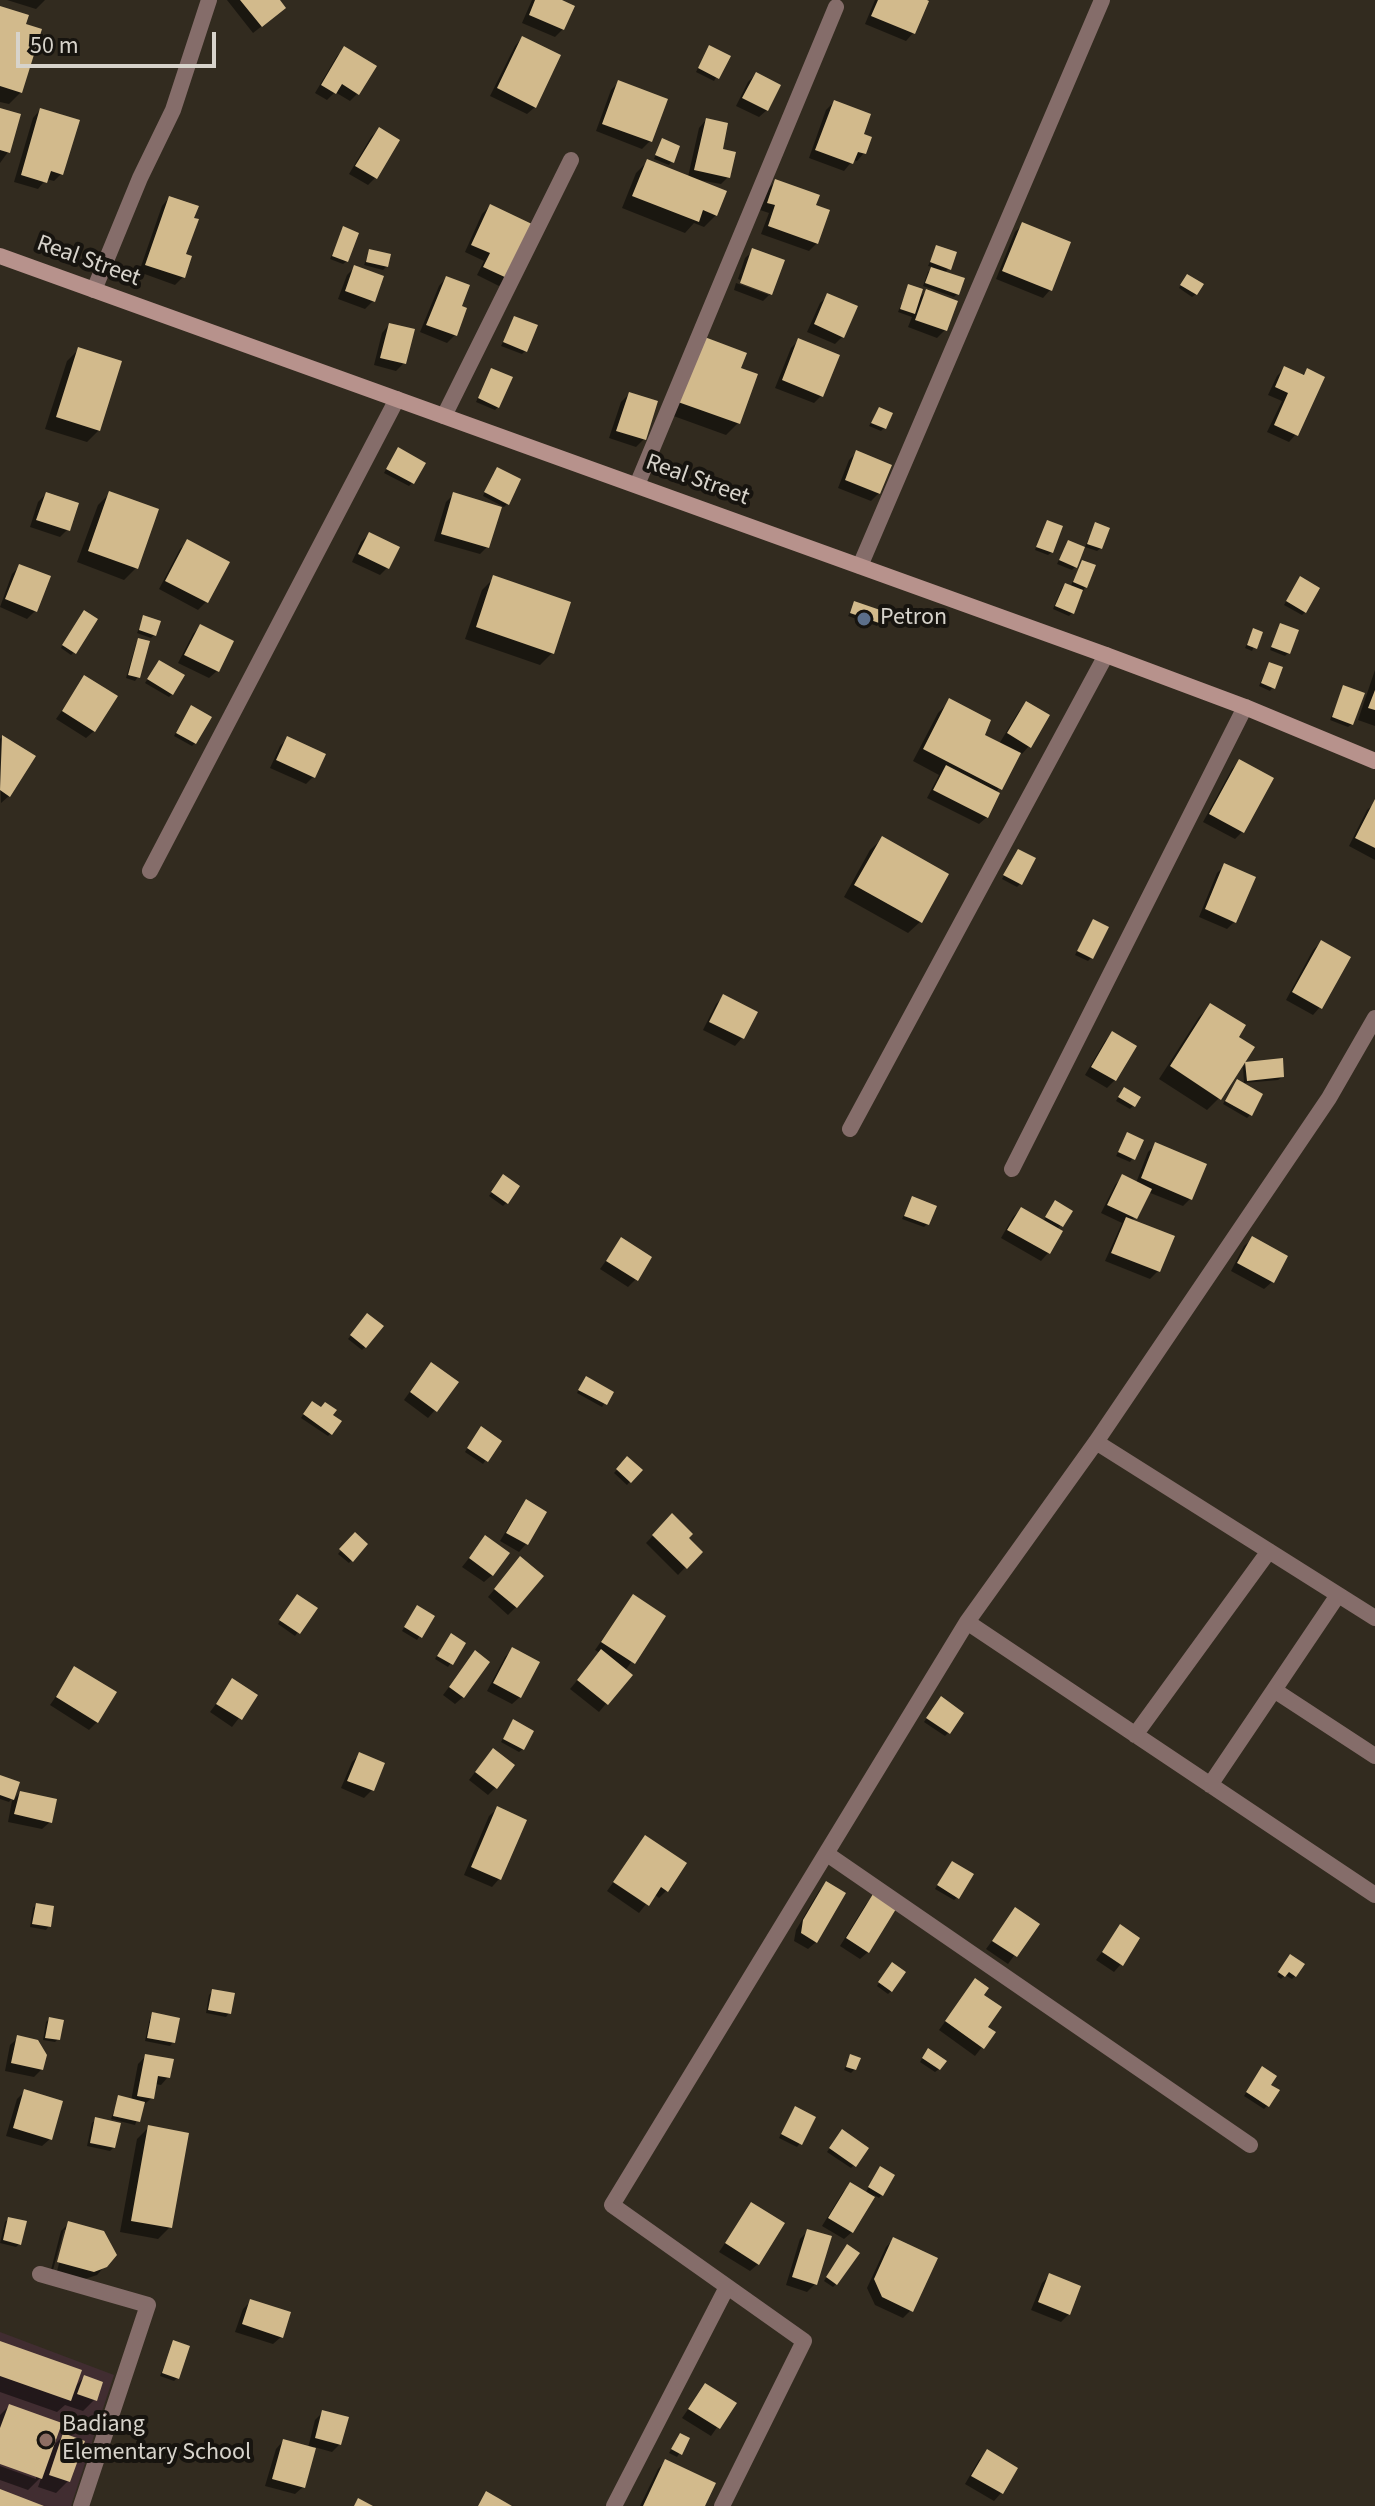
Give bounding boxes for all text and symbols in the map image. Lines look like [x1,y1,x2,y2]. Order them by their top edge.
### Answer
scale bar [20,16,220,66]
text: 50 m [30,28,79,63]
street label: Real Street [32,230,144,294]
street label: Real Street [641,449,753,513]
place label: Petron [880,605,947,633]
marker: Petron [855,610,873,628]
place label: Badiang Elementary School [62,2412,251,2468]
marker: Badiang Elementary School [37,2431,55,2449]

